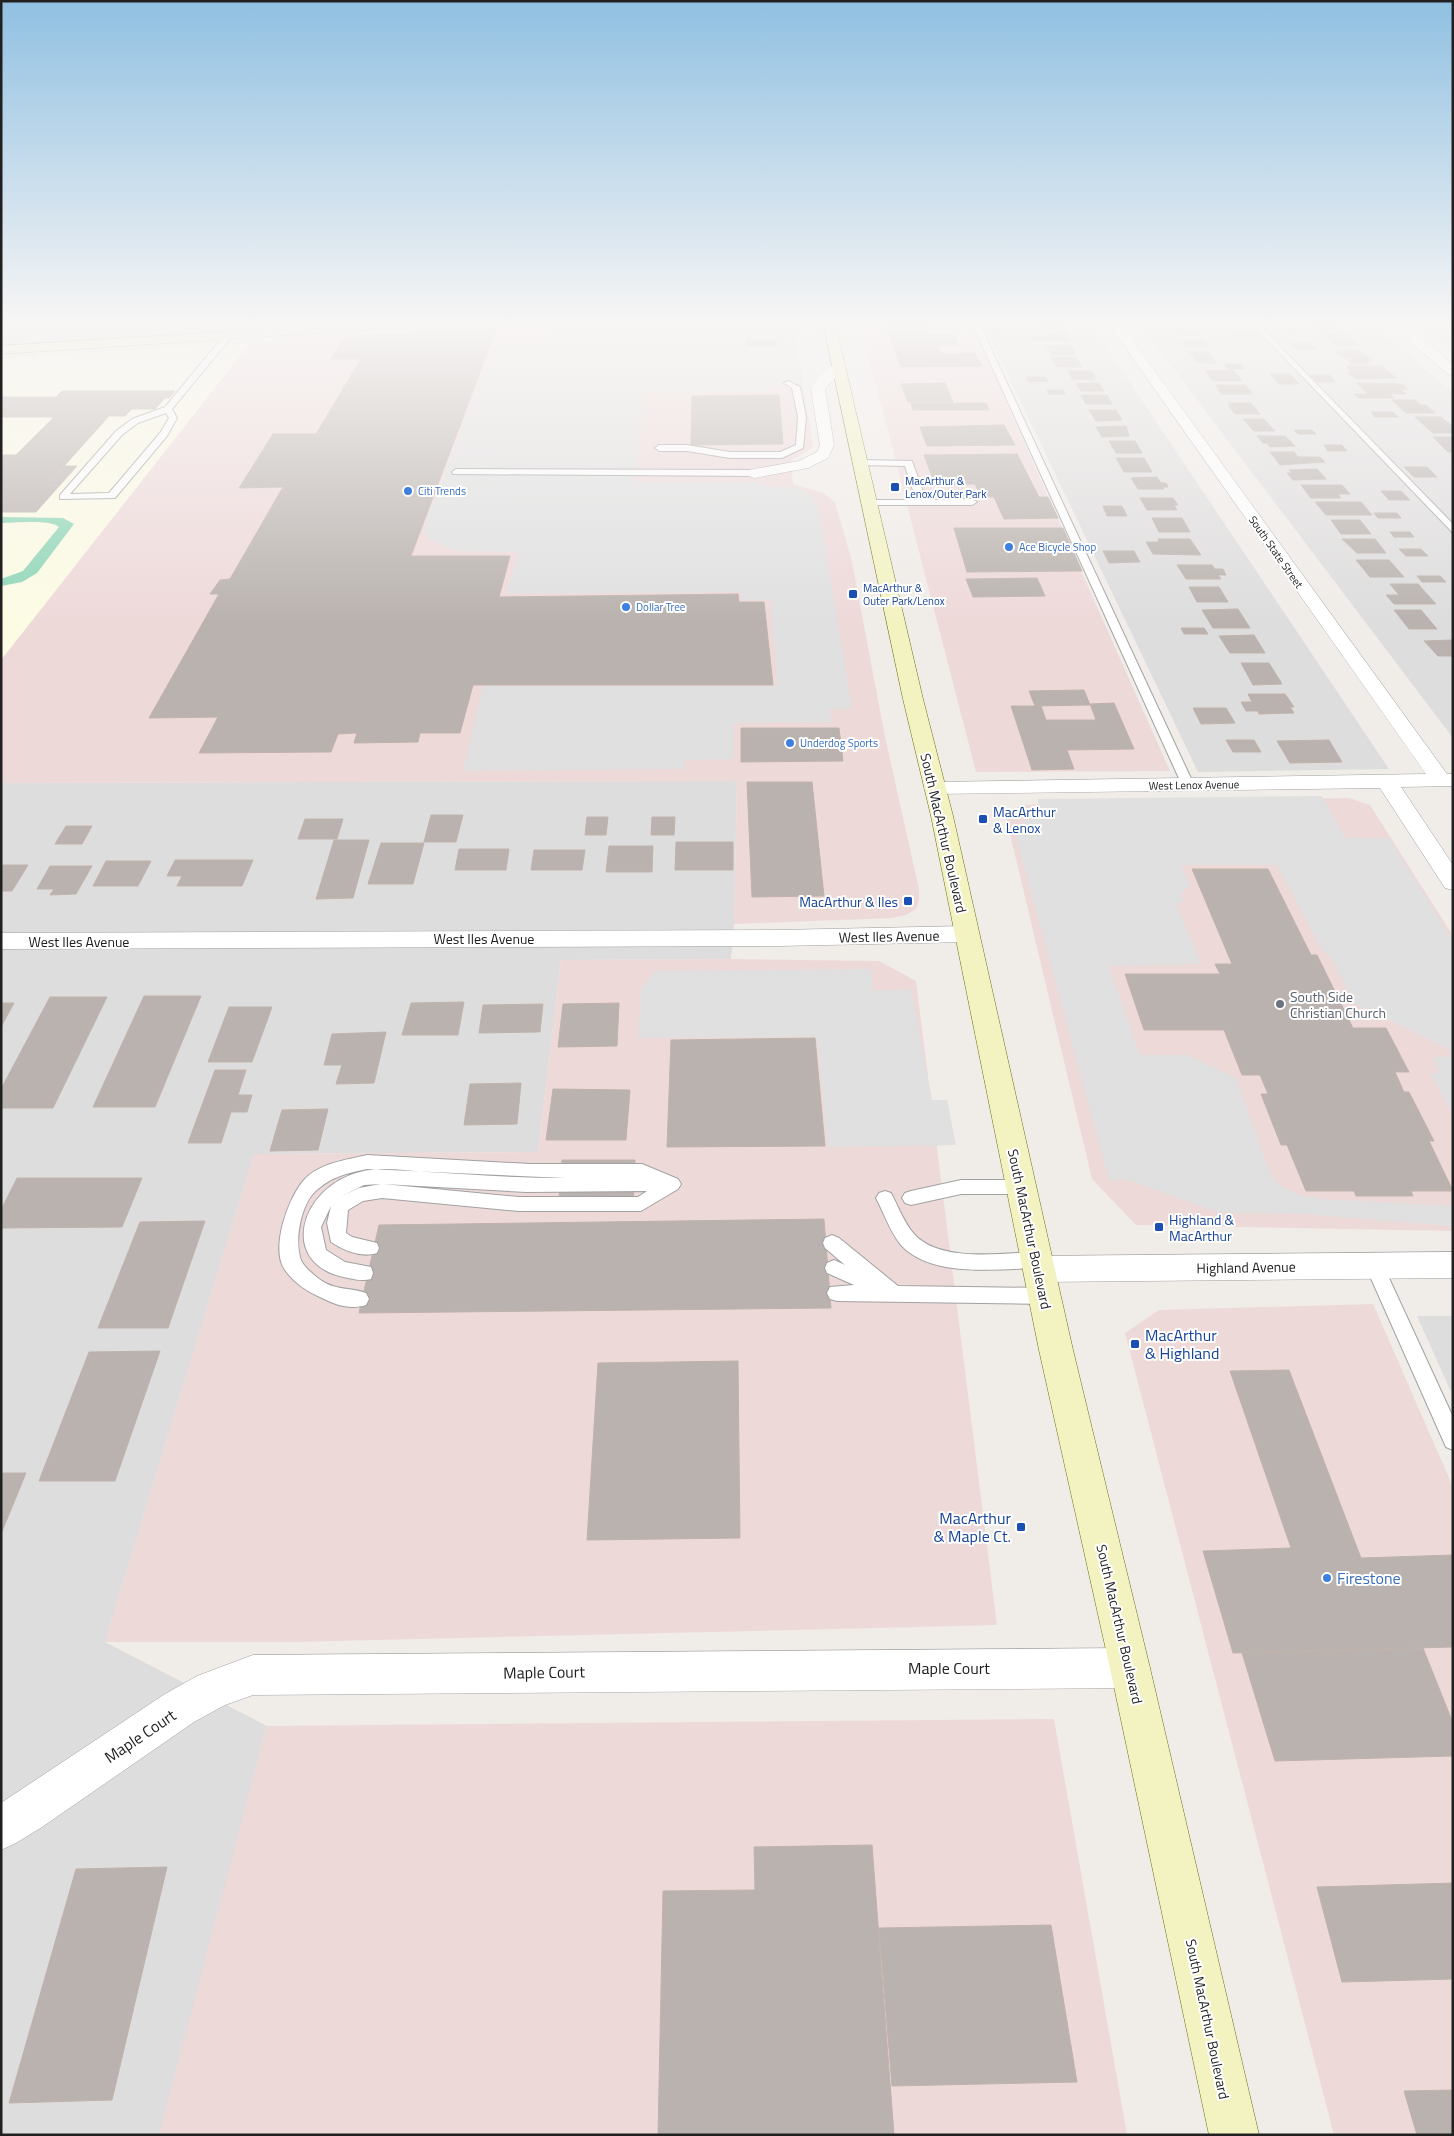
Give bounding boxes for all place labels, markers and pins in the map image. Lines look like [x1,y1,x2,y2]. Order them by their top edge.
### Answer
place label: MacArthur & Lenox/Outer Park [905,473,987,502]
marker: MacArthur & Lenox/Outer Park [889,481,901,493]
place label: Citi Trends [418,483,466,499]
marker: Citi Trends [402,485,414,497]
place label: Ace Bicycle Shop [1019,539,1096,555]
marker: Ace Bicycle Shop [1003,541,1015,553]
place label: MacArthur & Outer Park/Lenox [863,580,945,609]
marker: MacArthur & Outer Park/Lenox [847,588,859,600]
place label: Dollar Tree [636,599,686,615]
marker: Dollar Tree [620,601,632,613]
place label: Underdog Sports [800,735,878,751]
marker: Underdog Sports [784,737,796,749]
place label: MacArthur & Lenox [993,801,1056,838]
marker: MacArthur & Lenox [977,813,989,825]
place label: MacArthur & Iles [799,891,898,912]
marker: MacArthur & Iles [902,895,914,907]
place label: South Side Christian Church [1290,986,1386,1023]
marker: South Side Christian Church [1274,998,1286,1010]
place label: Highland & MacArthur [1169,1209,1234,1246]
marker: Highland & MacArthur [1153,1221,1165,1233]
place label: MacArthur & Highland [1145,1323,1219,1365]
marker: MacArthur & Highland [1129,1338,1141,1350]
place label: MacArthur & Maple Ct. [934,1506,1011,1548]
marker: MacArthur & Maple Ct. [1015,1521,1027,1533]
place label: Firestone [1337,1566,1401,1590]
marker: Firestone [1321,1572,1333,1584]

